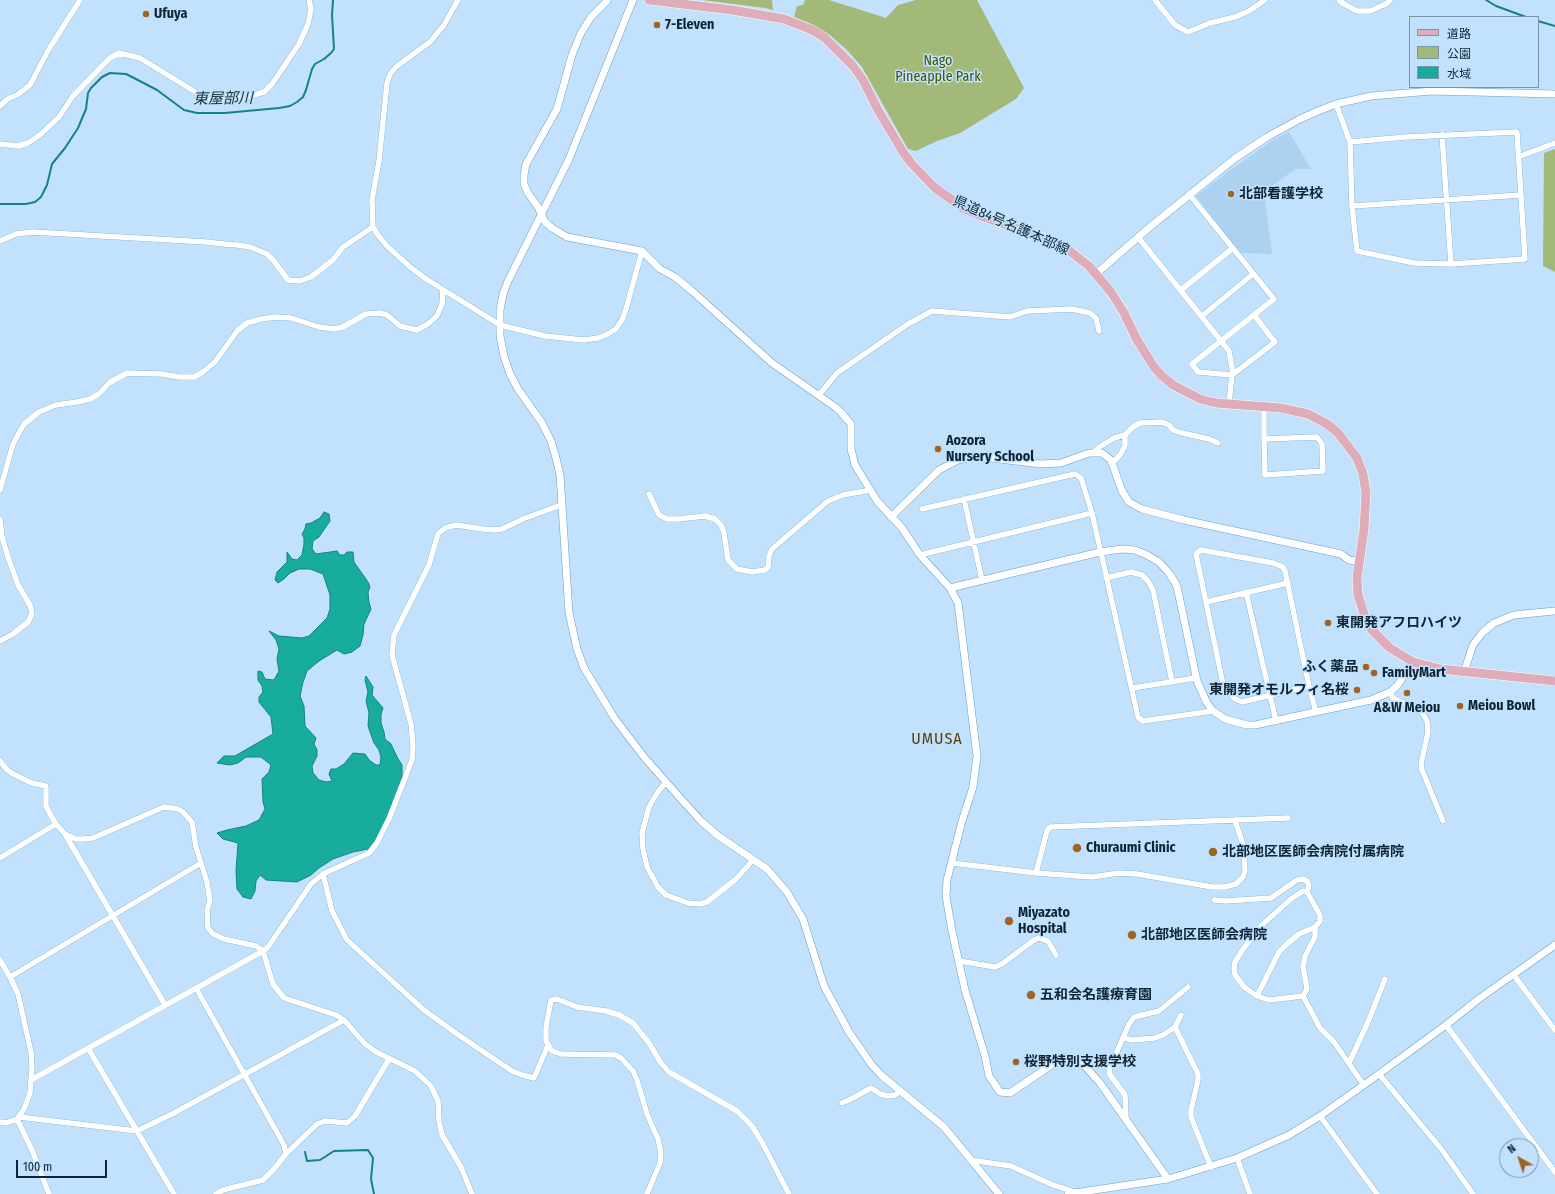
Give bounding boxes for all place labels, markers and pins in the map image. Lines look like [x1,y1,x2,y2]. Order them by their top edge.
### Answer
place label: Ufuya [154,6,187,22]
marker: Ufuya [141,9,151,19]
place label: 7-Eleven [665,17,714,33]
marker: 7-Eleven [652,20,662,30]
place label: 北部看護学校 [1239,186,1323,202]
marker: 北部看護学校 [1226,189,1236,199]
place label: Aozora Nursery School [946,433,1034,466]
marker: Aozora Nursery School [933,444,943,454]
place label: 東開発アフロハイツ [1336,615,1462,631]
marker: 東開発アフロハイツ [1323,618,1333,628]
place label: ふく薬品 [1302,659,1358,675]
marker: ふく薬品 [1361,662,1371,672]
place label: FamilyMart [1382,665,1446,681]
marker: FamilyMart [1369,668,1379,678]
place label: 東開発オモルフィ名桜 [1209,682,1349,698]
marker: 東開発オモルフィ名桜 [1352,685,1362,695]
marker: A&W Meiou [1402,688,1412,698]
place label: Meiou Bowl [1468,698,1535,714]
place label: A&W Meiou [1374,700,1440,716]
marker: Meiou Bowl [1455,701,1465,711]
place label: Churaumi Clinic [1086,840,1176,856]
marker: Churaumi Clinic [1071,842,1083,854]
place label: 北部地区医師会病院付属病院 [1222,844,1404,860]
marker: 北部地区医師会病院付属病院 [1207,846,1219,858]
place label: Miyazato Hospital [1018,905,1070,938]
marker: Miyazato Hospital [1003,915,1015,927]
place label: 北部地区医師会病院 [1141,927,1267,943]
marker: 北部地区医師会病院 [1126,929,1138,941]
place label: 五和会名護療育園 [1040,987,1152,1003]
marker: 五和会名護療育園 [1025,989,1037,1001]
place label: 桜野特別支援学校 [1024,1054,1136,1070]
marker: 桜野特別支援学校 [1011,1057,1021,1067]

